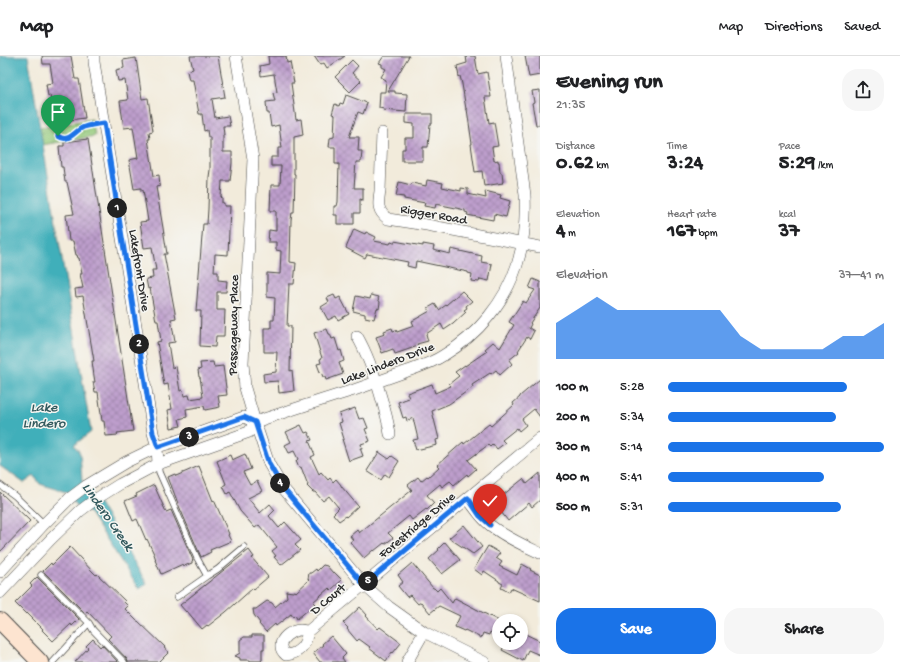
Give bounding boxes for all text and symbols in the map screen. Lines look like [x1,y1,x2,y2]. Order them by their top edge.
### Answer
text: Map [20,16,53,39]
text: Map [719,19,743,36]
text: Directions [765,19,822,36]
text: Saved [844,19,880,36]
button: share [842,69,884,111]
text: Evening run [556,70,663,96]
pin [41,95,75,136]
text: 21:35 [556,98,585,113]
icon: arrive [47,101,69,123]
text: Distance [556,141,595,153]
text: Time [667,141,687,153]
text: Pace [779,141,800,153]
text: 0.62 [556,153,594,176]
text: 3:24 [667,153,703,176]
text: 5:29 [779,153,815,176]
text: km [594,160,609,172]
text: /km [815,160,833,172]
pin: 1 [107,198,127,218]
text: 1 [115,202,119,214]
street label: Rigger Road [399,202,469,229]
text: Elevation [556,209,600,221]
text: Heart rate [667,209,717,221]
text: kcal [779,209,796,221]
text: 4 [556,221,565,244]
text: 167 [667,221,696,244]
text: 37 [779,221,799,244]
street label: Lakefront Drive [125,228,152,313]
text: m [565,228,576,240]
text: bpm [696,228,718,240]
text: Elevation [556,268,608,283]
text: 37–41 m [839,268,884,283]
street label: Passageway Place [226,274,243,376]
pin: 2 [129,334,149,354]
text: 2 [136,338,142,350]
street label: Lake Lindero Drive [339,340,437,389]
text: 100 m [556,380,588,395]
text: 5:28 [620,380,644,395]
water label: Lake Lindero [23,400,66,433]
text: 200 m [556,410,589,425]
text: 5:34 [620,410,644,425]
pin: 3 [179,427,199,447]
text: 3 [186,431,192,443]
text: 300 m [556,440,590,455]
text: 5:14 [620,440,642,455]
text: 400 m [556,470,589,485]
text: 5:41 [620,470,642,485]
pin: 4 [270,473,290,493]
text: 4 [277,477,283,489]
water label: Lindero Creek [77,480,138,556]
pin [473,484,507,525]
street label: Forestridge Drive [375,489,459,563]
icon: check [479,490,501,512]
text: 500 m [556,500,590,515]
text: 5:31 [620,500,643,515]
pin: 5 [358,571,378,591]
text: 5 [365,575,371,587]
street label: D Court [307,580,351,620]
button: Save [556,608,716,654]
button: Share [724,608,884,654]
map controls [492,614,528,650]
button: locate [492,614,528,650]

